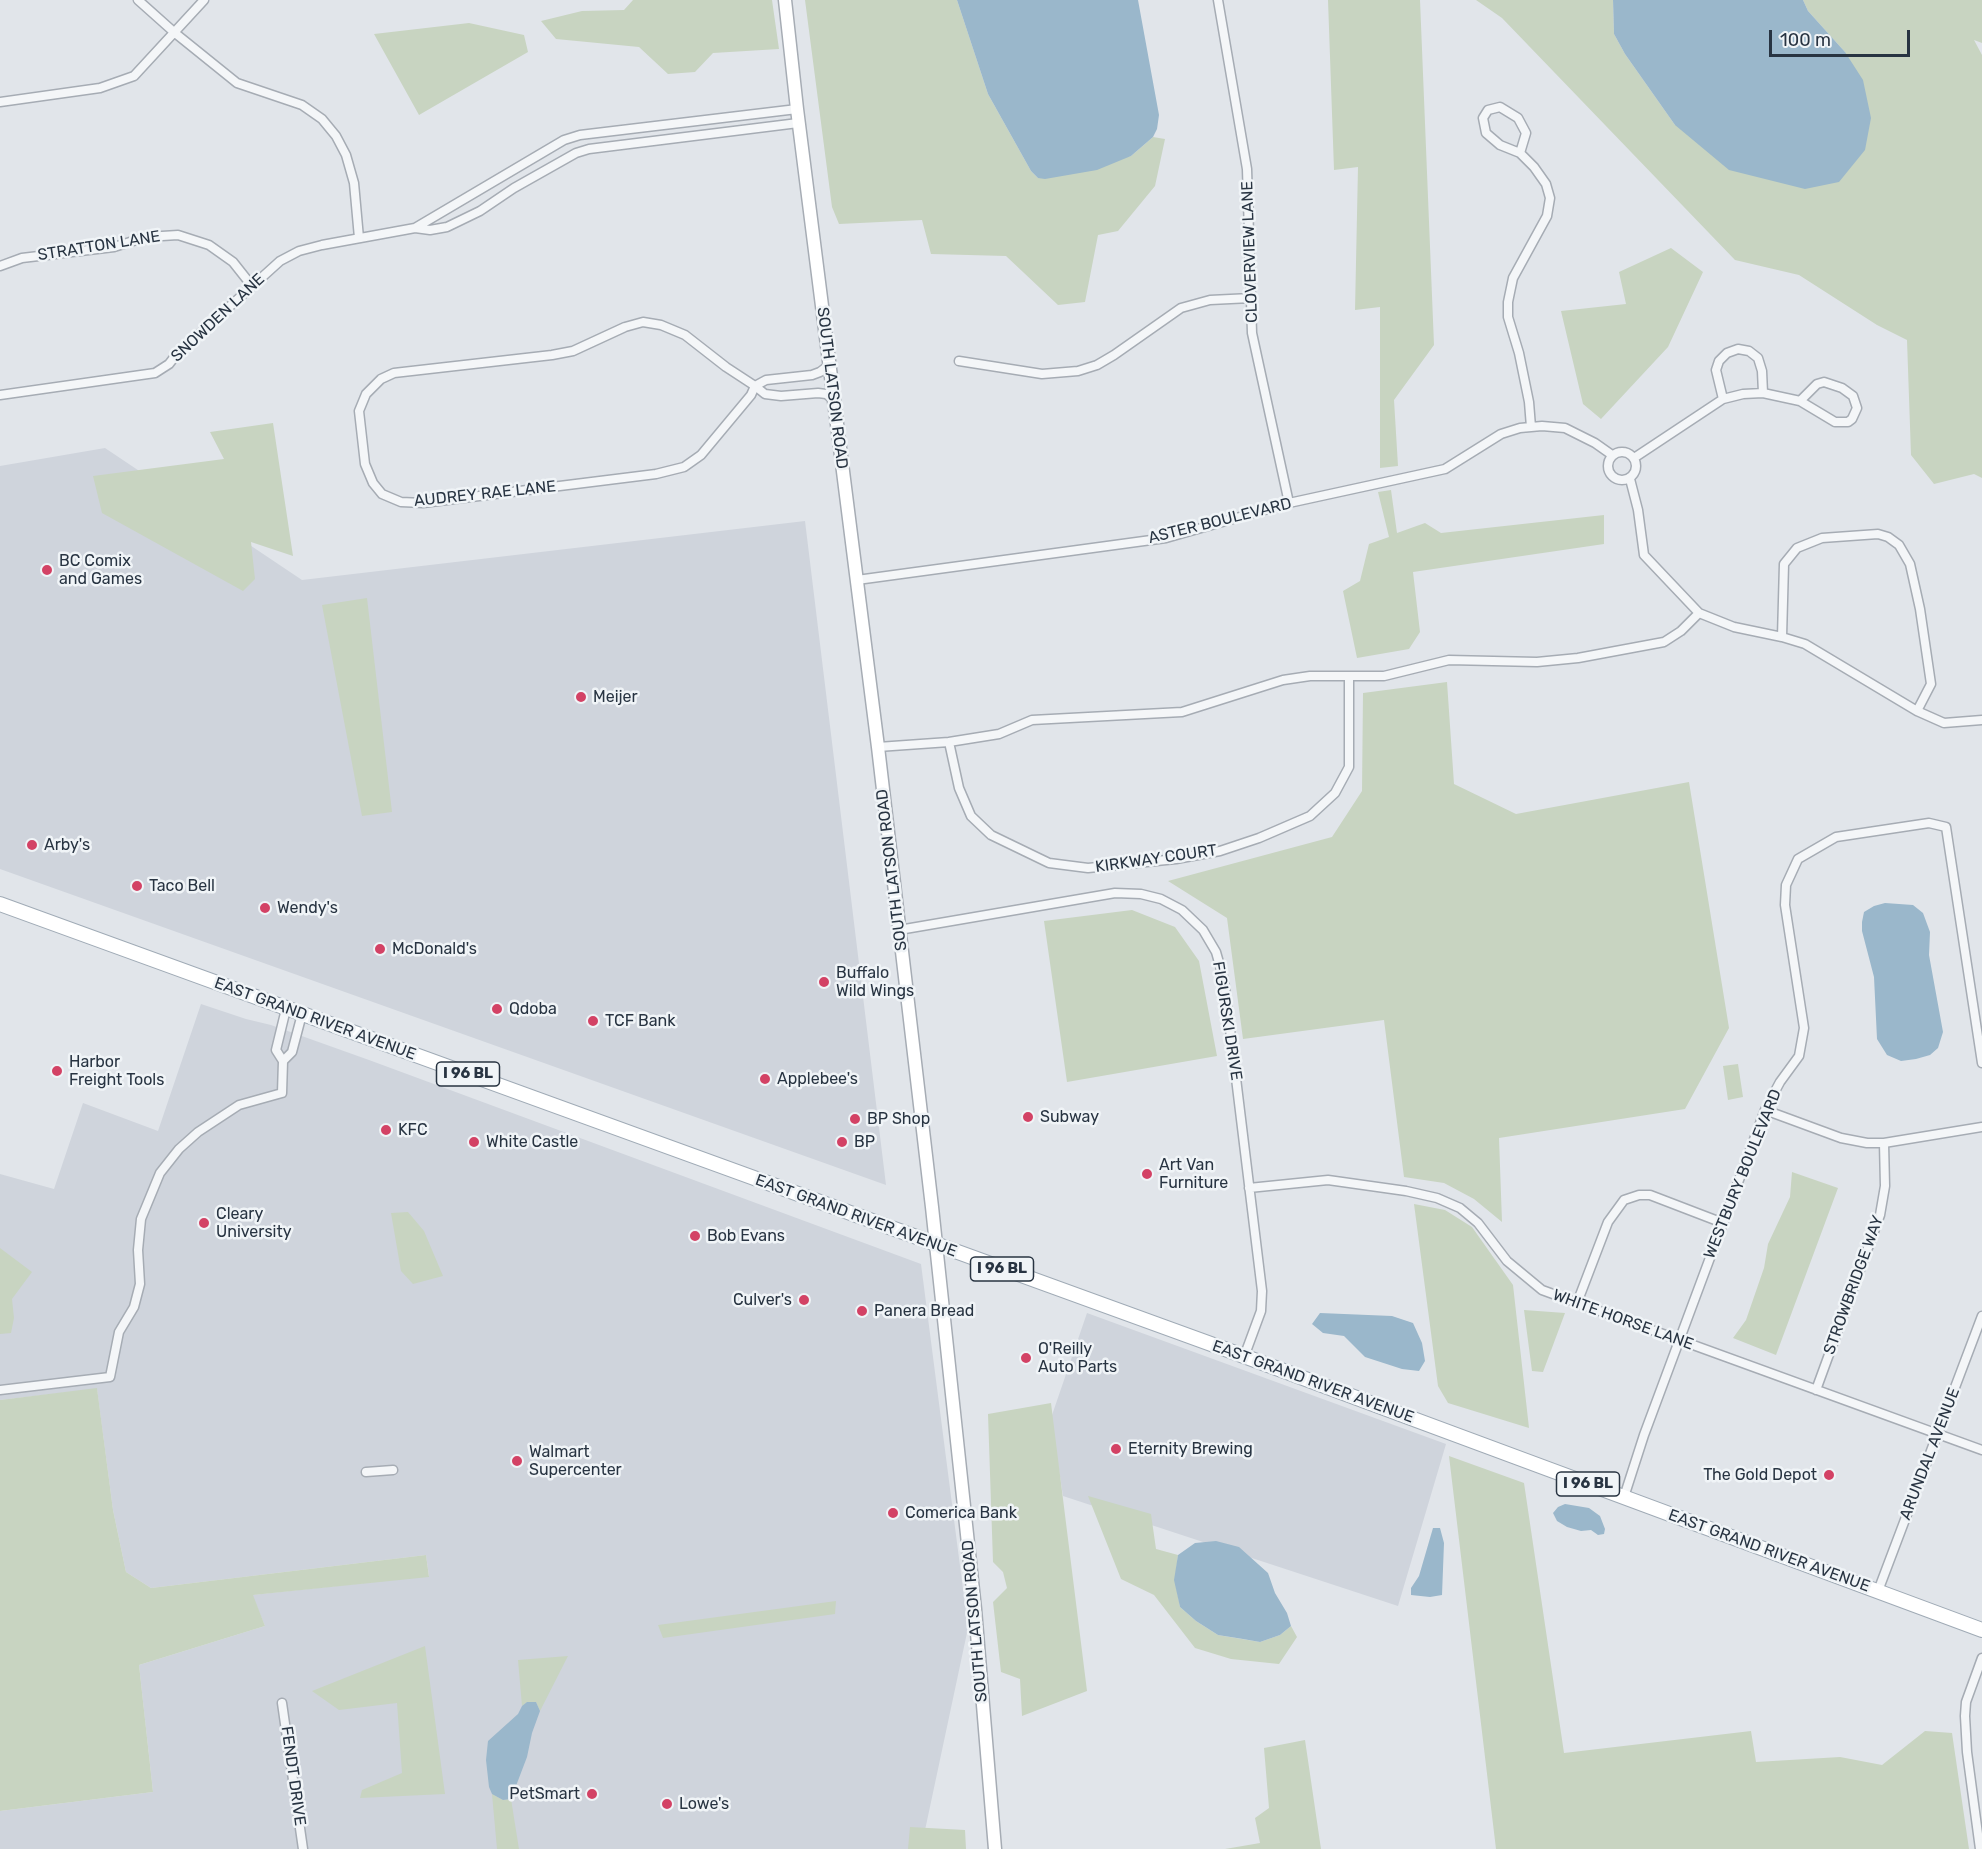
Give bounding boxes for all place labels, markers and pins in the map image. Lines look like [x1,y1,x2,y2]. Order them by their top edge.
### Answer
place label: BC Comix and Games [59,551,142,589]
marker: BC Comix and Games [40,563,54,577]
place label: Meijer [593,687,638,707]
marker: Meijer [574,690,588,704]
place label: Arby's [44,835,90,855]
marker: Arby's [25,838,39,852]
place label: Taco Bell [149,876,215,896]
marker: Taco Bell [130,879,144,893]
place label: Wendy's [277,898,338,918]
marker: Wendy's [258,901,272,915]
place label: McDonald's [392,939,477,959]
marker: McDonald's [373,942,387,956]
place label: Buffalo Wild Wings [836,963,914,1001]
marker: Buffalo Wild Wings [817,975,831,989]
place label: Qdoba [509,999,557,1019]
marker: Qdoba [490,1002,504,1016]
place label: TCF Bank [605,1011,675,1031]
marker: TCF Bank [586,1014,600,1028]
place label: Harbor Freight Tools [69,1052,164,1090]
marker: Harbor Freight Tools [50,1064,64,1078]
place label: Applebee's [777,1069,858,1089]
marker: Applebee's [758,1072,772,1086]
place label: Subway [1040,1107,1099,1127]
place label: BP Shop [867,1109,930,1129]
marker: Subway [1021,1110,1035,1124]
marker: BP Shop [848,1112,862,1126]
place label: KFC [398,1120,428,1140]
marker: KFC [379,1123,393,1137]
place label: White Castle [486,1132,578,1152]
place label: BP [854,1132,875,1152]
marker: White Castle [467,1135,481,1149]
marker: BP [835,1135,849,1149]
place label: Art Van Furniture [1159,1155,1228,1193]
marker: Art Van Furniture [1140,1167,1154,1181]
place label: Cleary University [216,1204,292,1242]
marker: Cleary University [197,1216,211,1230]
place label: Bob Evans [707,1226,785,1246]
marker: Bob Evans [688,1229,702,1243]
place label: Culver's [733,1290,792,1310]
marker: Culver's [797,1293,811,1307]
place label: Panera Bread [874,1301,974,1321]
marker: Panera Bread [855,1304,869,1318]
place label: O'Reilly Auto Parts [1038,1339,1117,1377]
marker: O'Reilly Auto Parts [1019,1351,1033,1365]
place label: Eternity Brewing [1128,1439,1253,1459]
place label: Walmart Supercenter [529,1442,622,1480]
marker: Eternity Brewing [1109,1442,1123,1456]
marker: Walmart Supercenter [510,1454,524,1468]
place label: The Gold Depot [1703,1465,1817,1485]
marker: The Gold Depot [1822,1468,1836,1482]
place label: Comerica Bank [905,1503,1017,1523]
marker: Comerica Bank [886,1506,900,1520]
place label: PetSmart [509,1784,580,1804]
marker: PetSmart [585,1787,599,1801]
place label: Lowe's [679,1794,729,1814]
marker: Lowe's [660,1797,674,1811]

